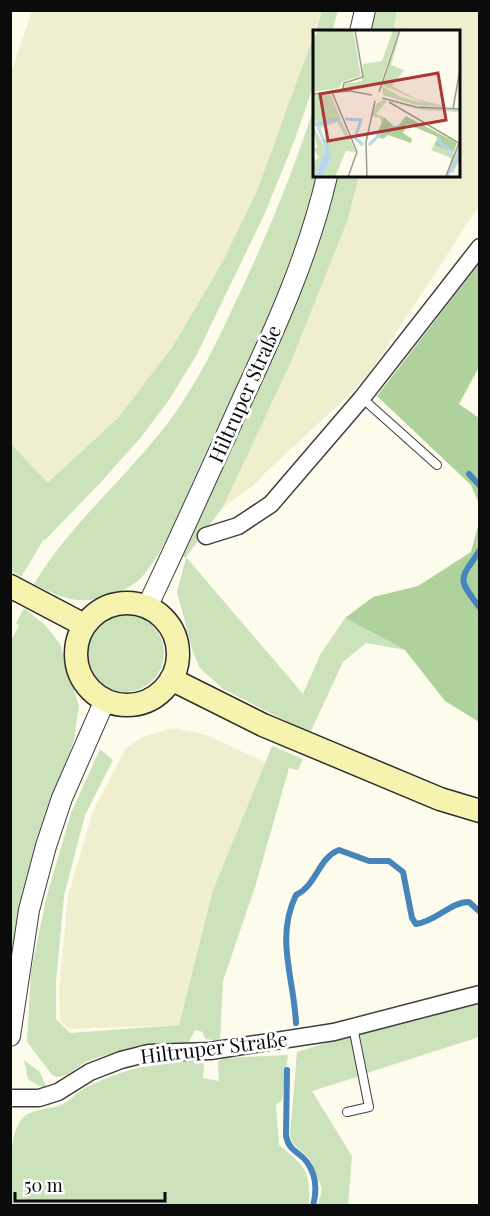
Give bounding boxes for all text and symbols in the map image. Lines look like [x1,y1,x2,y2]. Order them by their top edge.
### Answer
inset map [313,30,460,177]
street label: Hiltruper Straße [201,320,286,467]
street label: Hiltruper Straße [139,1024,289,1069]
scale bar [15,1165,165,1203]
text: 50 m [24,1173,63,1197]

